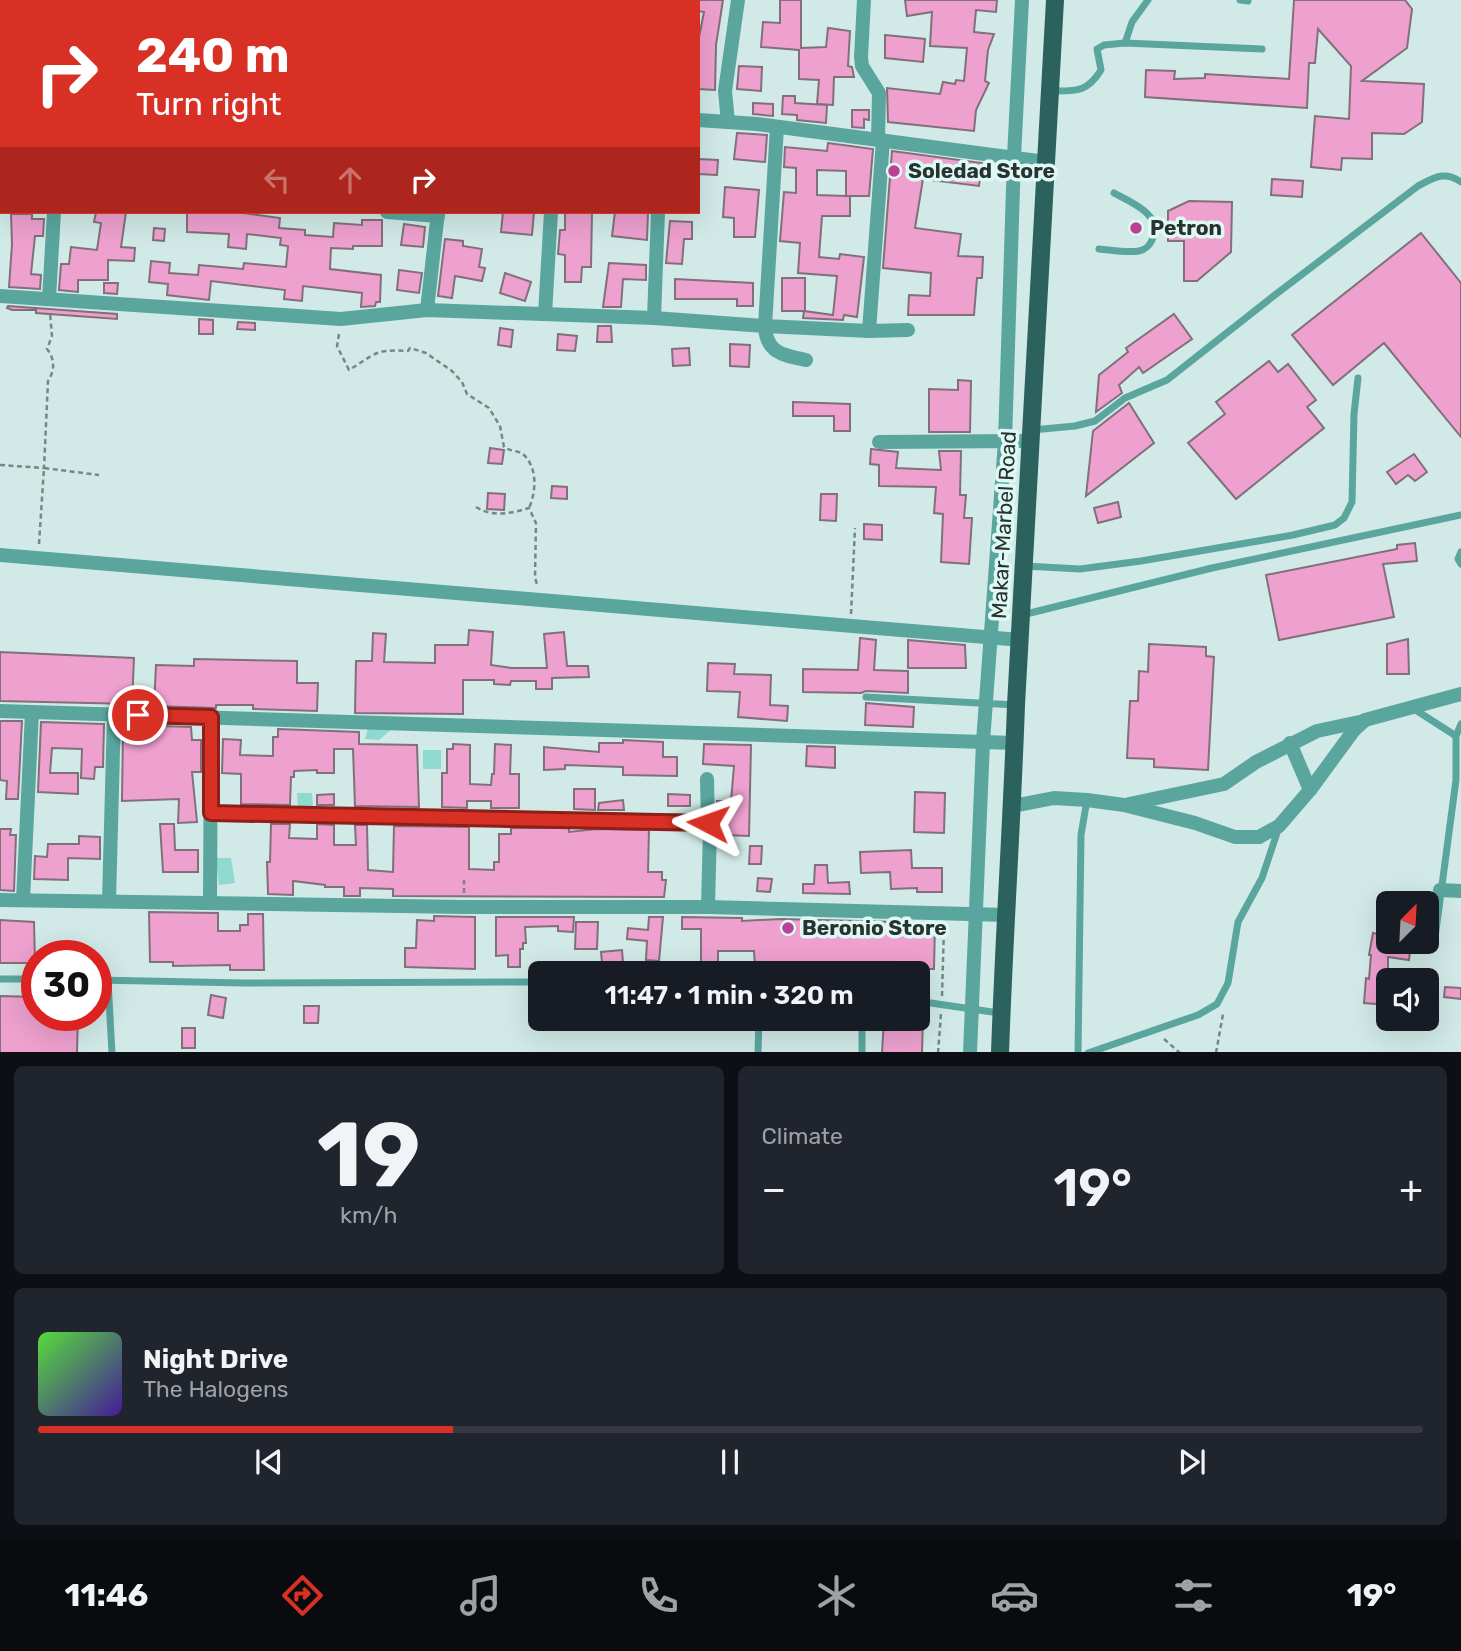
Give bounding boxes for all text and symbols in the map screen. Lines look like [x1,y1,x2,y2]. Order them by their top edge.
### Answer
text: 240 m [136,26,290,84]
icon: right [21,28,112,119]
text: Turn right [136,85,281,123]
place label: Soledad Store [908,158,1055,183]
icon: left [258,161,296,199]
icon: ahead [331,161,369,199]
icon: right [404,161,442,199]
marker: Soledad Store [886,163,902,179]
place label: Petron [1150,215,1222,240]
marker: Petron [1128,220,1144,236]
street label: Makar-Marbel Road [986,430,1021,620]
pin [108,685,168,745]
icon: arrive [119,696,157,734]
position arrow [671,786,745,860]
north arrow [1376,891,1438,954]
map controls [1376,891,1439,1031]
place label: Beronio Store [802,915,947,940]
marker: Beronio Store [780,920,796,936]
speed limit sign: 30 [21,940,112,1031]
button: sound [1376,968,1439,1031]
text: 11:47 · 1 min · 320 m [604,980,854,1011]
text: 19 [317,1101,421,1209]
text: Climate [762,1122,843,1150]
text: 19° [1053,1157,1132,1219]
text: − [762,1166,786,1212]
text: + [1399,1166,1423,1212]
text: km/h [340,1201,397,1229]
text: Night Drive [143,1344,288,1375]
text: The Halogens [143,1375,289,1403]
icon: previous [250,1443,288,1481]
icon: pause [711,1443,749,1481]
icon: next [1173,1443,1211,1481]
icon: directions [278,1571,327,1620]
icon: music [456,1571,505,1620]
icon: phone [634,1571,683,1620]
icon: climate [812,1571,861,1620]
icon: car [990,1571,1039,1620]
icon: filters [1169,1571,1218,1620]
text: 11:46 [65,1576,148,1614]
text: 19° [1347,1576,1396,1614]

